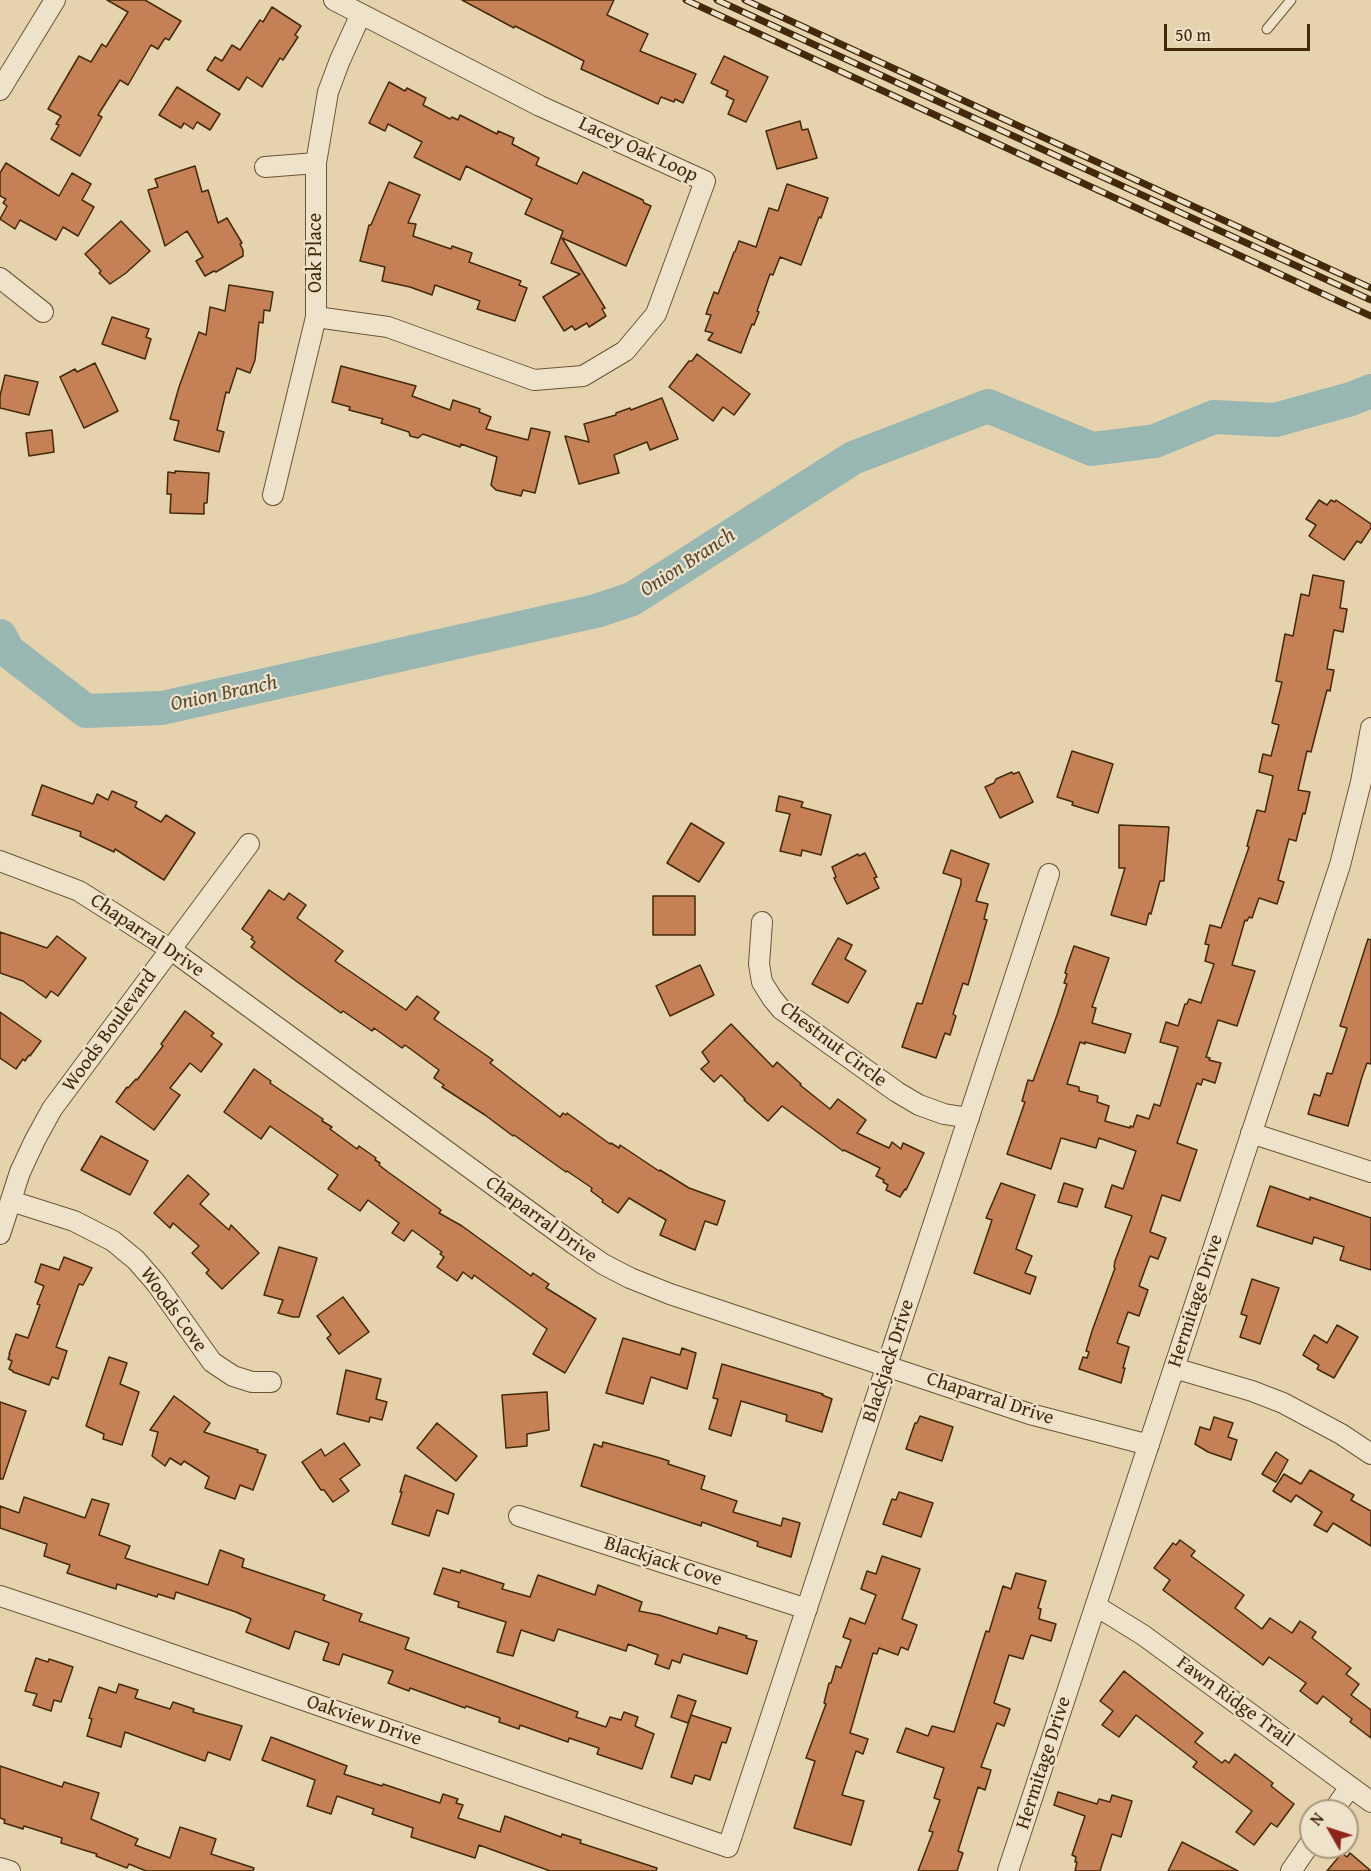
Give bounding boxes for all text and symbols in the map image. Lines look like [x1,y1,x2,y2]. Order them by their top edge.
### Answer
scale bar [1167,12,1312,50]
text: 50 m [1175,21,1211,48]
street label: Lacey Oak Loop [575,112,701,188]
street label: Oak Place [304,213,328,293]
water label: Onion Branch [636,523,740,603]
water label: Onion Branch [168,670,280,718]
street label: Chaparral Drive [85,889,209,983]
street label: Woods Boulevard [58,965,162,1097]
street label: Chestnut Circle [775,997,891,1093]
street label: Chaparral Drive [480,1171,602,1269]
street label: Hermitage Drive [1163,1232,1229,1370]
street label: Woods Cove [134,1263,212,1357]
street label: Blackjack Drive [858,1296,920,1426]
street label: Chaparral Drive [923,1367,1057,1431]
street label: Blackjack Cove [601,1532,725,1592]
street label: Fawn Ridge Trail [1172,1651,1298,1753]
street label: Oakview Drive [303,1690,425,1752]
street label: Hermitage Drive [1011,1694,1077,1832]
north arrow [1299,1799,1359,1859]
text: N [1304,1807,1329,1831]

